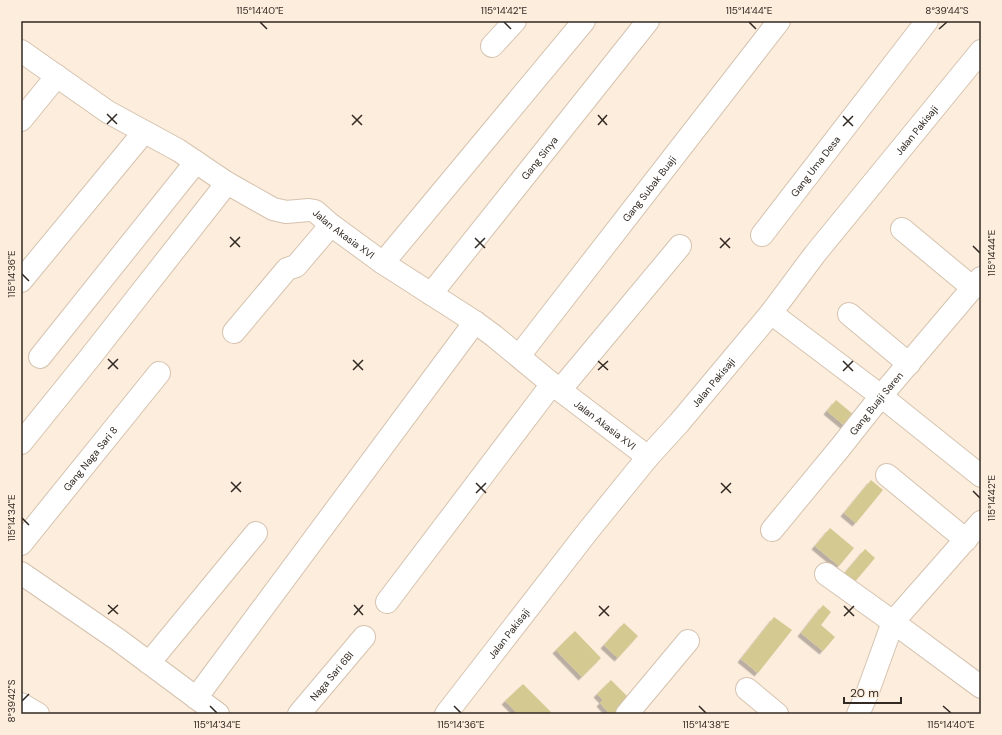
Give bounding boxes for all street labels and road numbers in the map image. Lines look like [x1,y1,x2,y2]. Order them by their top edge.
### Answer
street label: Jalan Pakisaji [892,103,940,158]
street label: Gang Uma Desa [787,133,843,199]
street label: Gang Sinya [518,134,560,182]
street label: Gang Subak Buaji [619,153,679,224]
street label: Jalan Akasia XVI [310,206,377,261]
street label: Jalan Pakisaji [689,355,737,410]
street label: Gang Buaji Saren [846,369,906,437]
street label: Jalan Akasia XVI [572,397,639,452]
street label: Gang Naga Sari 8 [60,423,120,493]
street label: Jalan Pakisaji [485,606,532,661]
street label: Naga Sari 6BI [307,648,356,703]

